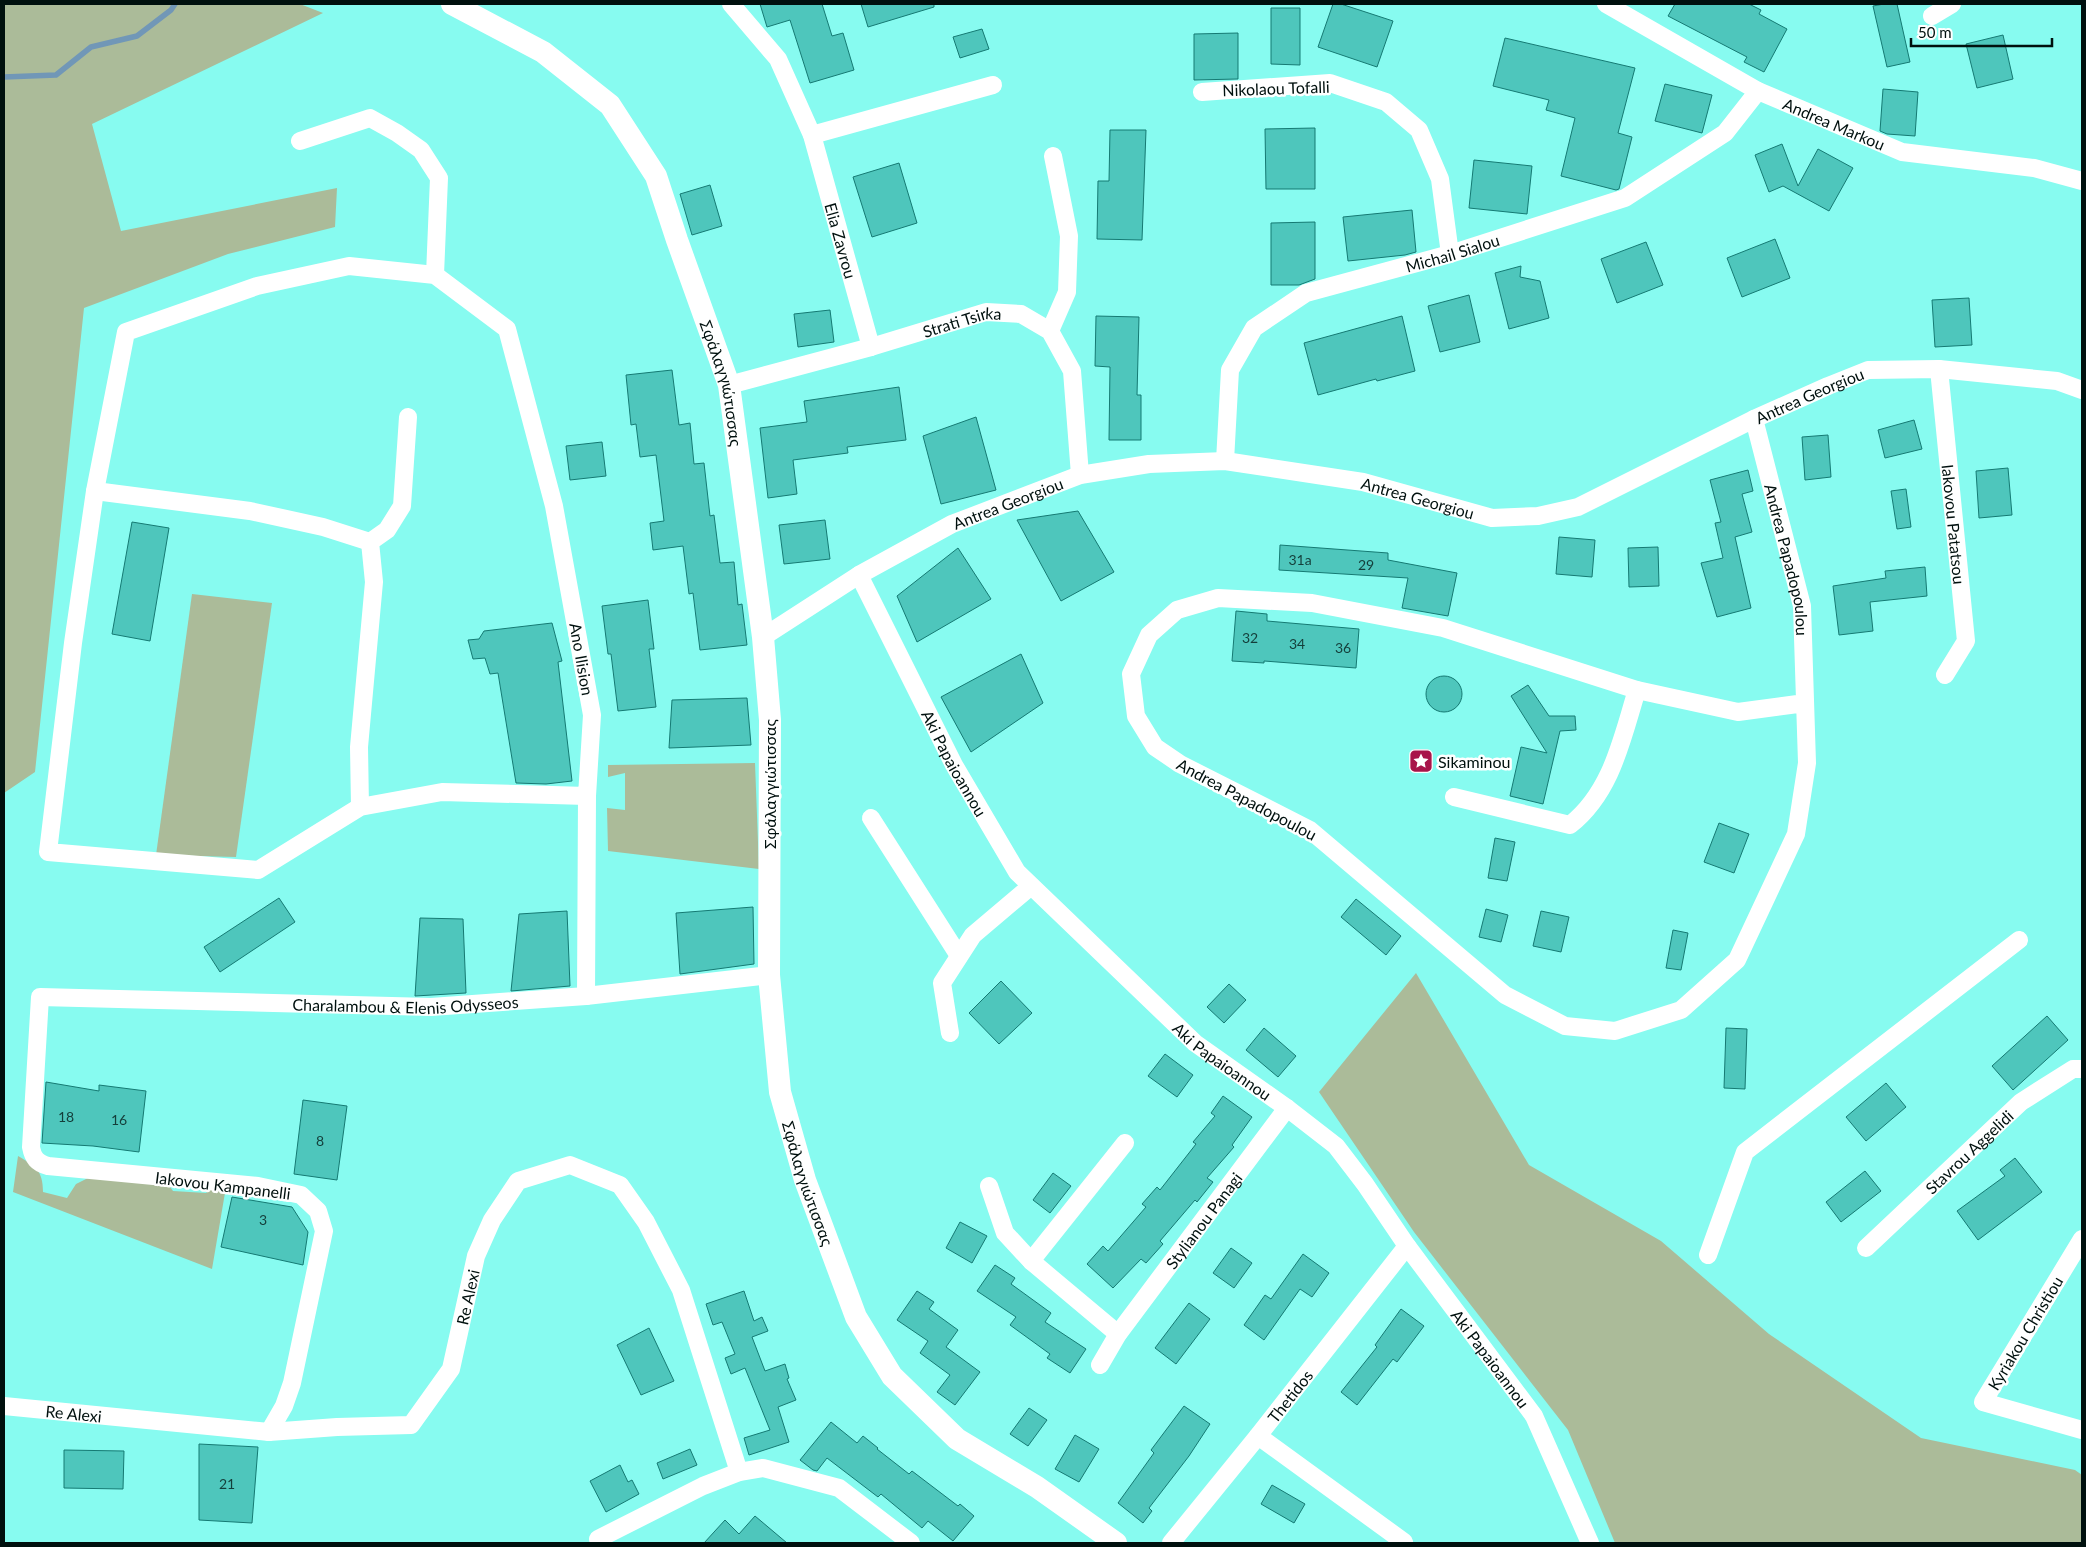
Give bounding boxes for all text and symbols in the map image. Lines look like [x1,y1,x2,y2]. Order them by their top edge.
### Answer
scale bar [1911,15,2052,47]
text: 50 m [1918,23,1952,41]
street label: Nikolaou Tofalli [1222,77,1330,99]
street label: Andrea Markou [1780,93,1888,153]
street label: Elia Zavrou [822,200,861,281]
street label: Michail Sialou [1403,229,1502,275]
street label: Strati Tsirka [920,302,1002,340]
street label: Σφάλαγγιώτισσας [697,318,747,448]
street label: Antrea Georgiou [1752,363,1866,427]
street label: Iakovou Patatsou [1939,463,1970,585]
street label: Antrea Georgiou [950,473,1065,532]
street label: Antrea Georgiou [1359,473,1477,522]
street label: Andrea Papadopoulou [1761,482,1812,636]
house number: 31a [1288,551,1312,568]
house number: 29 [1358,556,1374,573]
street label: Ano Ilision [566,621,598,697]
house number: 32 [1242,629,1258,646]
house number: 34 [1289,635,1305,652]
house number: 36 [1335,639,1351,656]
street label: Aki Papaioannou [919,707,991,819]
street label: Σφάλαγγιώτισσας [760,719,779,849]
place icon: Sikaminou [1408,748,1434,774]
place label: Sikaminou [1438,752,1510,771]
street label: Andrea Papadopoulou [1174,754,1320,844]
street label: Charalambou & Elenis Odysseos [292,991,519,1017]
street label: Aki Papaioannou [1169,1018,1275,1104]
street label: Stavrou Aggelidi [1921,1106,2016,1197]
house number: 18 [58,1108,74,1125]
house number: 16 [111,1111,127,1128]
street label: Σφάλαγγιώτισσας [779,1119,838,1249]
house number: 8 [316,1132,324,1149]
street label: Iakovou Kampanelli [154,1167,292,1203]
street label: Stylianou Panagi [1161,1168,1245,1272]
house number: 3 [259,1211,267,1228]
street label: Re Alexi [452,1268,482,1327]
street label: Kyriakou Christiou [1984,1273,2066,1393]
street label: Aki Papaioannou [1448,1305,1534,1411]
street label: Thetidos [1263,1366,1316,1426]
street label: Re Alexi [45,1401,103,1425]
house number: 21 [219,1475,235,1492]

